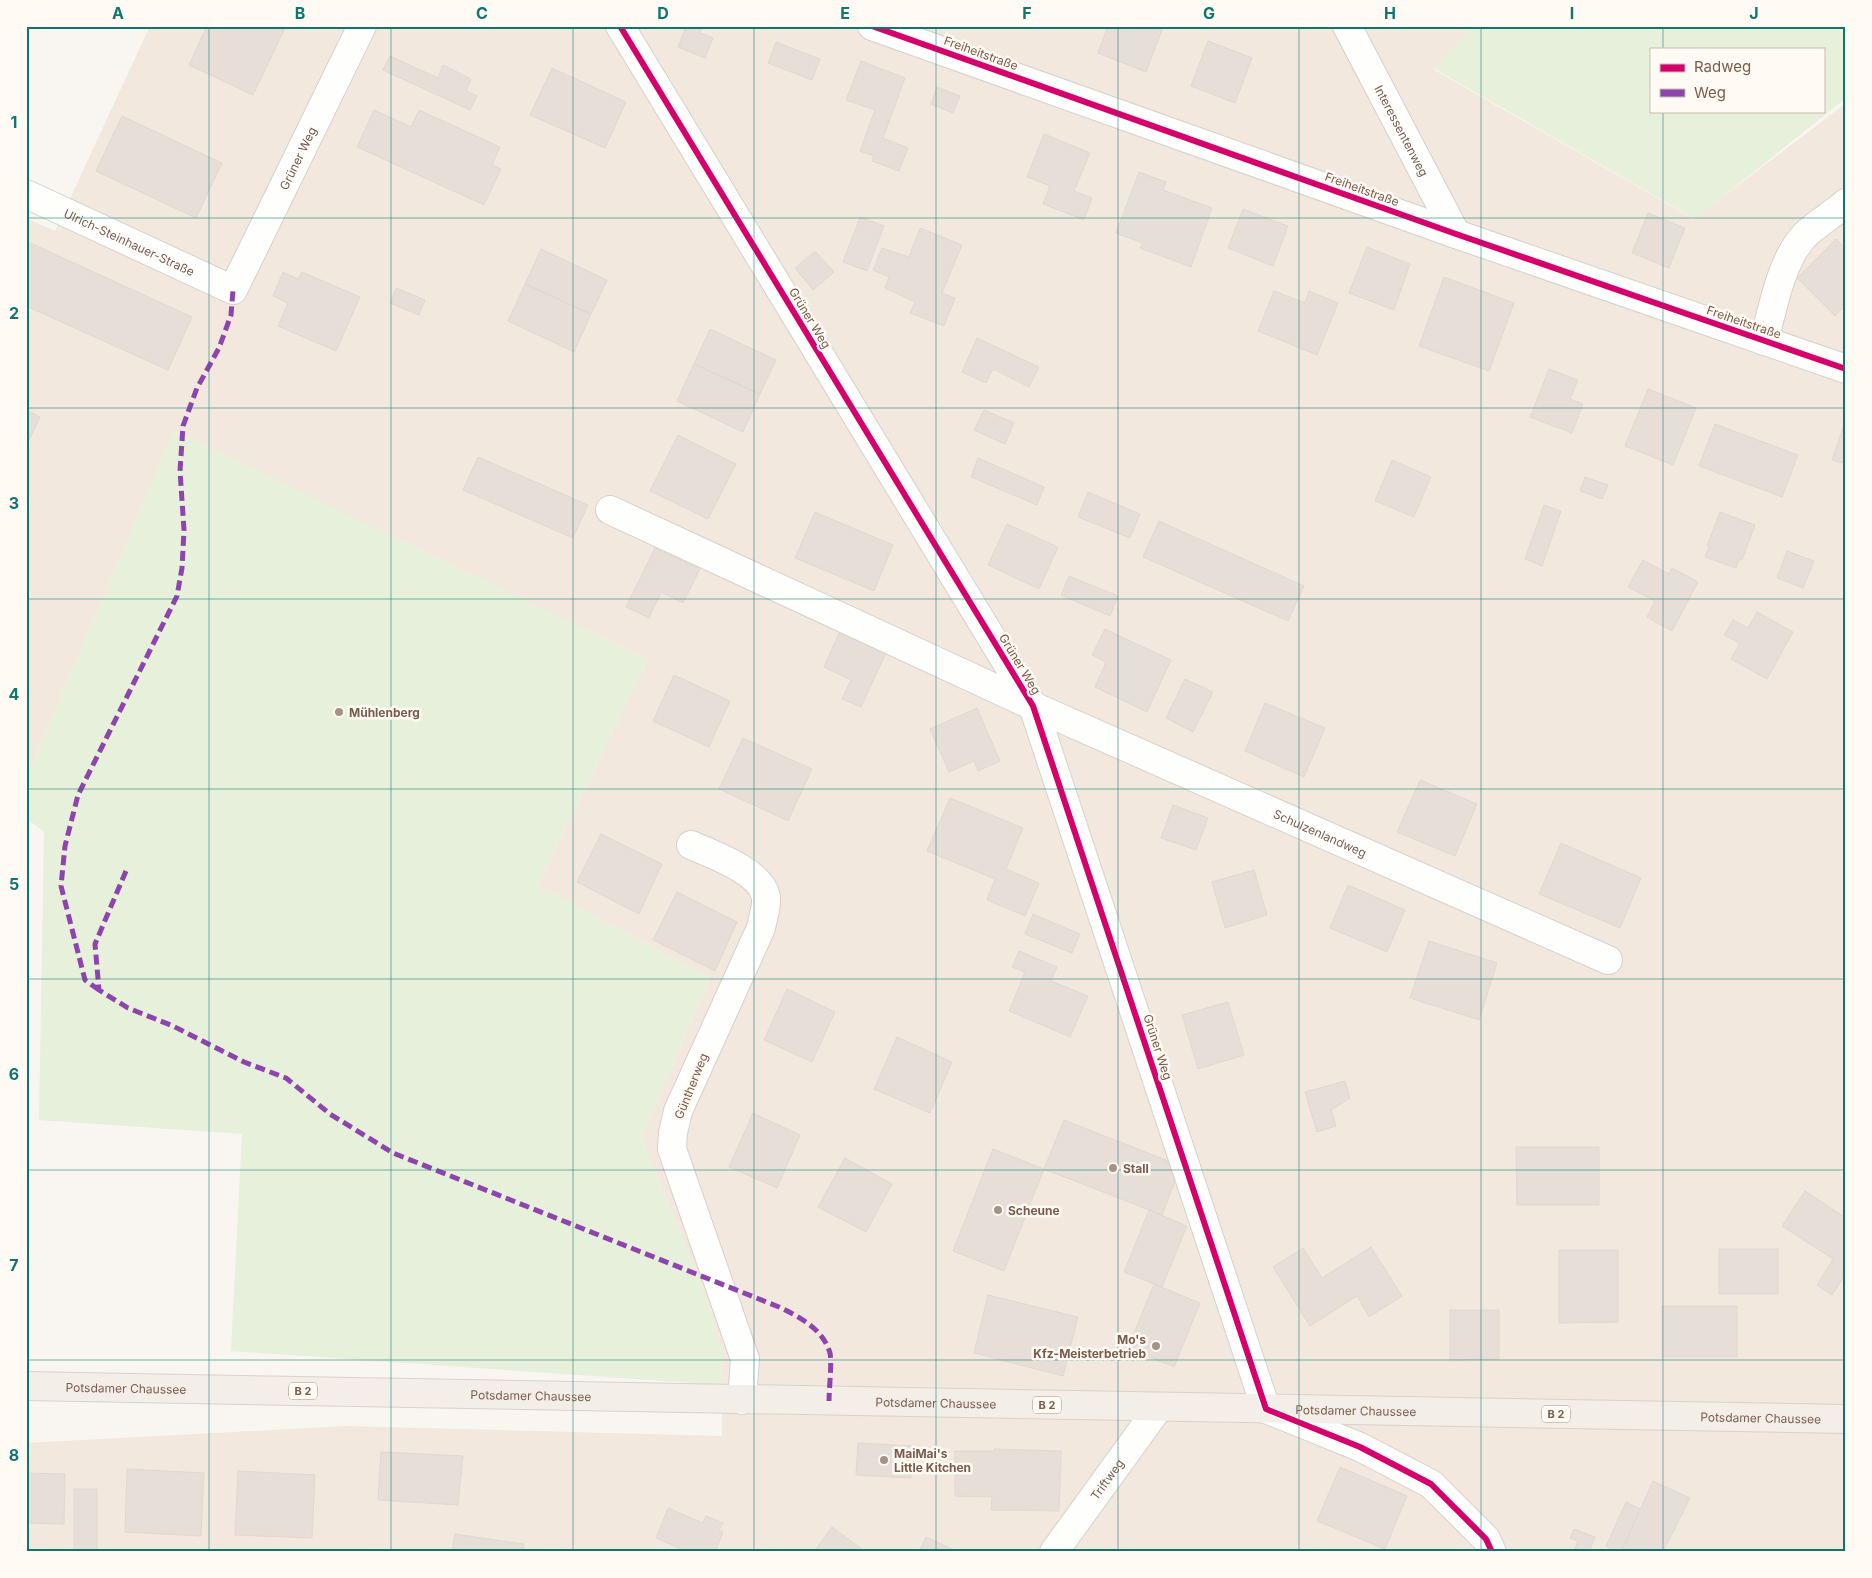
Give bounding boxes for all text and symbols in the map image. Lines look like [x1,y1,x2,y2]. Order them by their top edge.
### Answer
text: A [112,3,124,23]
text: B [295,3,305,23]
text: C [476,3,488,23]
text: D [657,3,669,23]
text: E [840,3,850,23]
text: F [1022,3,1032,23]
text: G [1203,3,1215,23]
text: H [1384,3,1396,23]
text: I [1570,3,1574,23]
text: J [1749,3,1759,23]
street label: Freiheitstraße [942,33,1020,73]
legend [1650,48,1824,112]
text: Radweg [1694,57,1751,76]
street label: Interessentenweg [1372,82,1432,179]
text: Weg [1694,83,1726,102]
text: 1 [11,112,17,132]
street label: Grüner Weg [276,124,319,192]
street label: Freiheitstraße [1323,169,1401,209]
street label: Ulrich-Steinhauer-Straße [62,205,197,279]
street label: Grüner Weg [786,285,834,351]
street label: Freiheitstraße [1705,302,1783,342]
text: 2 [9,303,19,323]
text: 3 [9,493,19,513]
street label: Grüner Weg [996,631,1044,697]
text: 4 [9,684,20,704]
place label: Mühlenberg [349,705,420,720]
marker: Mühlenberg [333,706,345,718]
street label: Schulzenlandweg [1271,806,1369,860]
text: 5 [9,874,19,894]
street label: Grüner Weg [1140,1012,1176,1082]
street label: Güntherweg [671,1051,711,1121]
text: 6 [9,1064,19,1084]
place label: Stall [1123,1161,1149,1176]
marker: Stall [1107,1162,1119,1174]
place label: Scheune [1008,1203,1060,1218]
marker: Scheune [992,1204,1004,1216]
text: 7 [9,1255,19,1275]
place label: Mo's Kfz-Meisterbetrieb [1033,1332,1146,1361]
marker: Mo's Kfz-Meisterbetrieb [1150,1340,1162,1352]
street label: Potsdamer Chaussee [65,1379,187,1396]
road number: B 2 [289,1382,317,1400]
street label: Potsdamer Chaussee [470,1387,592,1404]
street label: Potsdamer Chaussee [875,1394,996,1411]
road number: B 2 [1033,1396,1061,1414]
street label: Potsdamer Chaussee [1295,1402,1416,1419]
road number: B 2 [1542,1406,1570,1422]
street label: Potsdamer Chaussee [1700,1409,1821,1426]
text: 8 [9,1445,19,1465]
place label: MaiMai's Little Kitchen [894,1446,971,1475]
marker: MaiMai's Little Kitchen [878,1454,890,1466]
street label: Triftweg [1087,1456,1127,1502]

